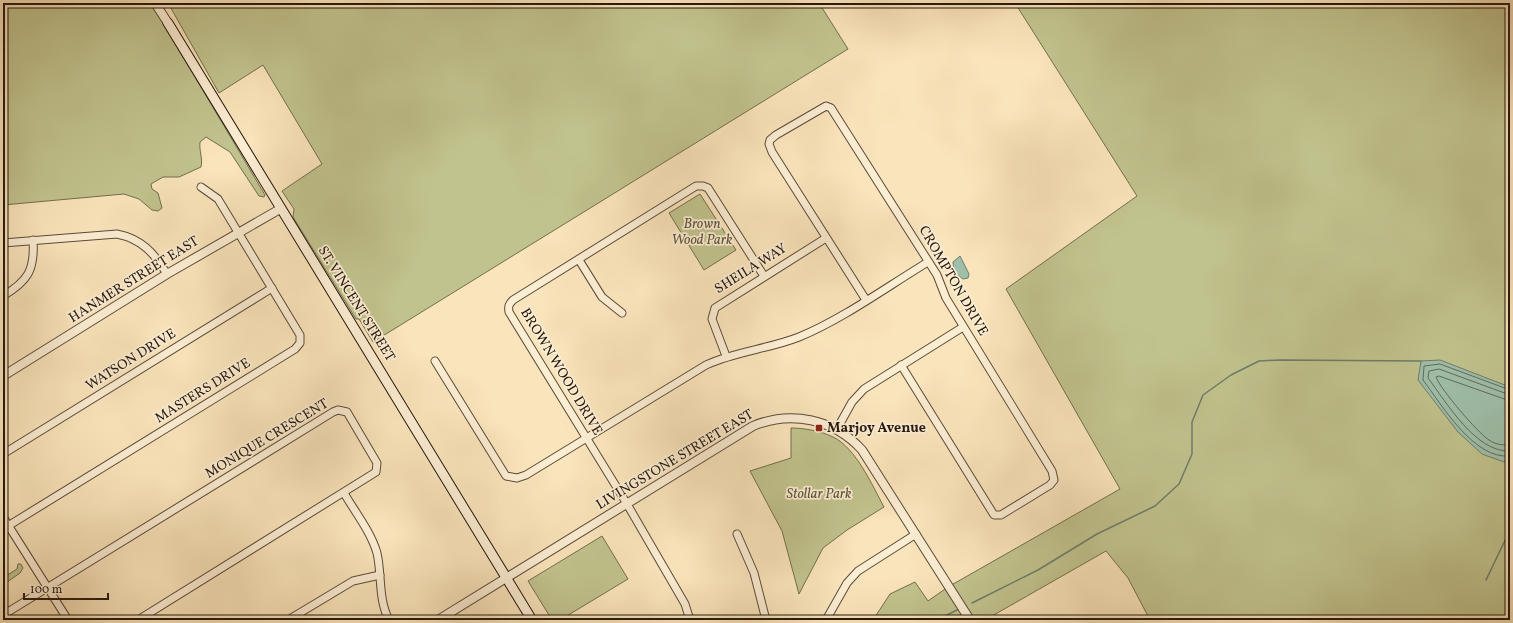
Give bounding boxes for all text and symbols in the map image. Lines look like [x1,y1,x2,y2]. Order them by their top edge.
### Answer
park label: Brown Wood Park [672,215,733,250]
street label: CROMPTON DRIVE [914,222,992,340]
street label: HANMER STREET EAST [65,232,203,328]
street label: SHEILA WAY [711,239,791,299]
street label: ST. VINCENT STREET [313,243,399,365]
street label: BROWN WOOD DRIVE [515,305,607,439]
street label: WATSON DRIVE [82,325,180,395]
street label: MASTERS DRIVE [152,354,254,428]
street label: MONIQUE CRESCENT [202,395,332,483]
street label: LIVINGSTONE STREET EAST [593,405,757,515]
place label: Marjoy Avenue [827,419,926,438]
marker: Marjoy Avenue [814,423,824,433]
park label: Stollar Park [787,485,852,504]
scale bar [24,575,108,601]
text: 100 m [30,582,63,598]

